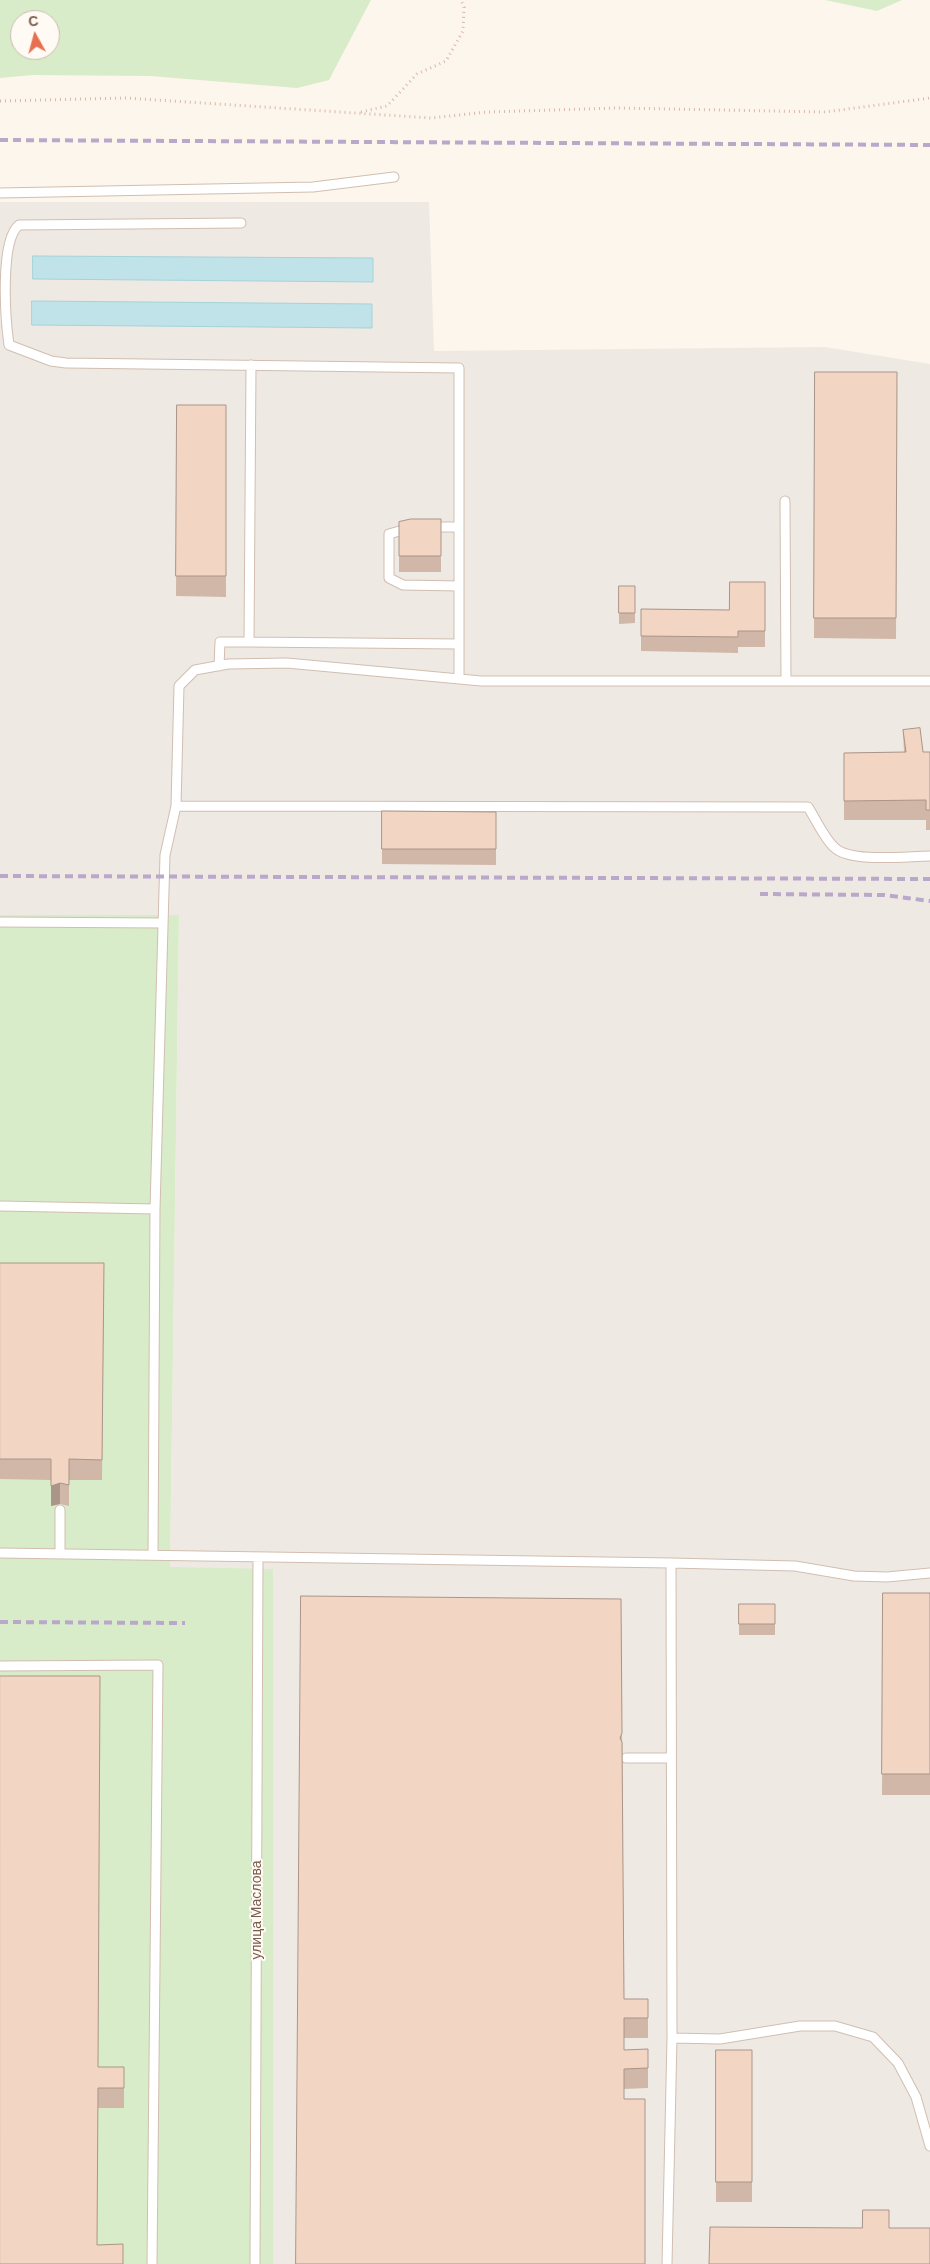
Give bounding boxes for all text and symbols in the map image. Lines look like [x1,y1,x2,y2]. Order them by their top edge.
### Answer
north arrow [10,10,60,60]
text: С [27,12,39,30]
street label: улица Маслова [248,1860,264,1960]

